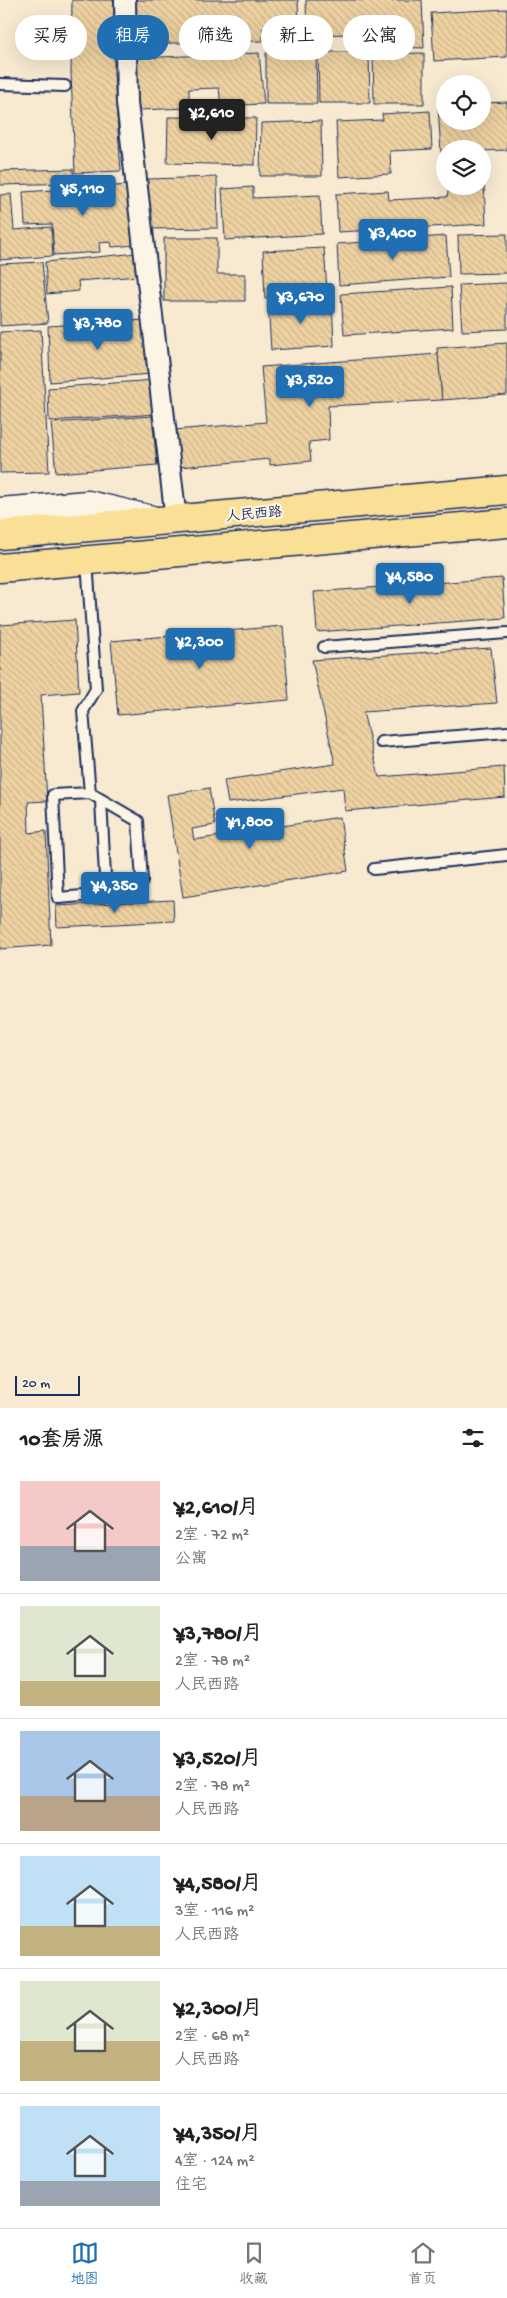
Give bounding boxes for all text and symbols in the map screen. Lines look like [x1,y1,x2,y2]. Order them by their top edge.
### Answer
chip: 买房 [15,15,87,60]
chip: 租房 [97,15,169,60]
chip: 筛选 [179,15,251,60]
chip: 新上 [261,15,333,60]
chip: 公寓 [343,15,415,60]
map controls [436,75,491,195]
button: locate [436,75,491,130]
pin: ¥2,610 [171,98,253,141]
text: ¥2,610 [190,105,234,124]
button: layers [436,140,491,195]
pin: ¥5,110 [42,174,124,217]
text: ¥5,110 [62,181,104,200]
pin: ¥3,400 [352,218,434,261]
text: ¥3,400 [370,225,416,244]
pin: ¥3,670 [260,282,342,325]
text: ¥3,670 [278,289,324,308]
pin: ¥3,780 [57,308,139,351]
text: ¥3,780 [75,315,121,334]
pin: ¥3,520 [269,366,351,408]
text: ¥3,520 [287,372,333,391]
street label: 人民西路 [225,504,283,526]
pin: ¥4,580 [369,562,451,605]
text: ¥4,580 [387,569,433,588]
pin: ¥2,300 [159,628,241,670]
text: ¥2,300 [177,634,223,653]
pin: ¥1,800 [209,808,291,850]
text: ¥1,800 [227,814,273,833]
pin: ¥4,350 [74,872,156,914]
text: ¥4,350 [92,878,138,897]
scale bar [15,1373,80,1396]
text: 20 m [22,1376,50,1393]
icon: filters [459,1424,487,1452]
text: 10套房源 [20,1429,103,1454]
text: ¥2,610/月 [175,1497,259,1522]
icon: home [60,1501,120,1561]
text: 2室 · 72 m² [175,1527,249,1546]
text: 公寓 [175,1551,207,1570]
text: ¥3,780/月 [175,1623,263,1648]
icon: home [60,1626,120,1686]
text: 2室 · 78 m² [175,1653,250,1672]
text: 人民西路 [175,1677,239,1696]
text: ¥3,520/月 [175,1748,262,1773]
icon: home [60,1751,120,1811]
text: 2室 · 78 m² [175,1778,250,1797]
text: 人民西路 [175,1802,239,1821]
text: ¥4,580/月 [175,1873,262,1898]
icon: home [60,1876,120,1936]
text: 3室 · 116 m² [175,1903,254,1922]
text: 人民西路 [175,1927,239,1946]
text: ¥2,300/月 [175,1998,262,2023]
icon: home [60,2001,120,2061]
text: 2室 · 68 m² [175,2028,250,2047]
text: 人民西路 [175,2052,239,2071]
text: ¥4,350/月 [175,2123,261,2148]
icon: home [60,2126,120,2186]
text: 4室 · 124 m² [175,2153,255,2172]
text: 住宅 [175,2177,207,2196]
tab: 地图 [71,2239,99,2289]
tab: 收藏 [240,2239,268,2289]
tab: 首页 [409,2239,437,2289]

